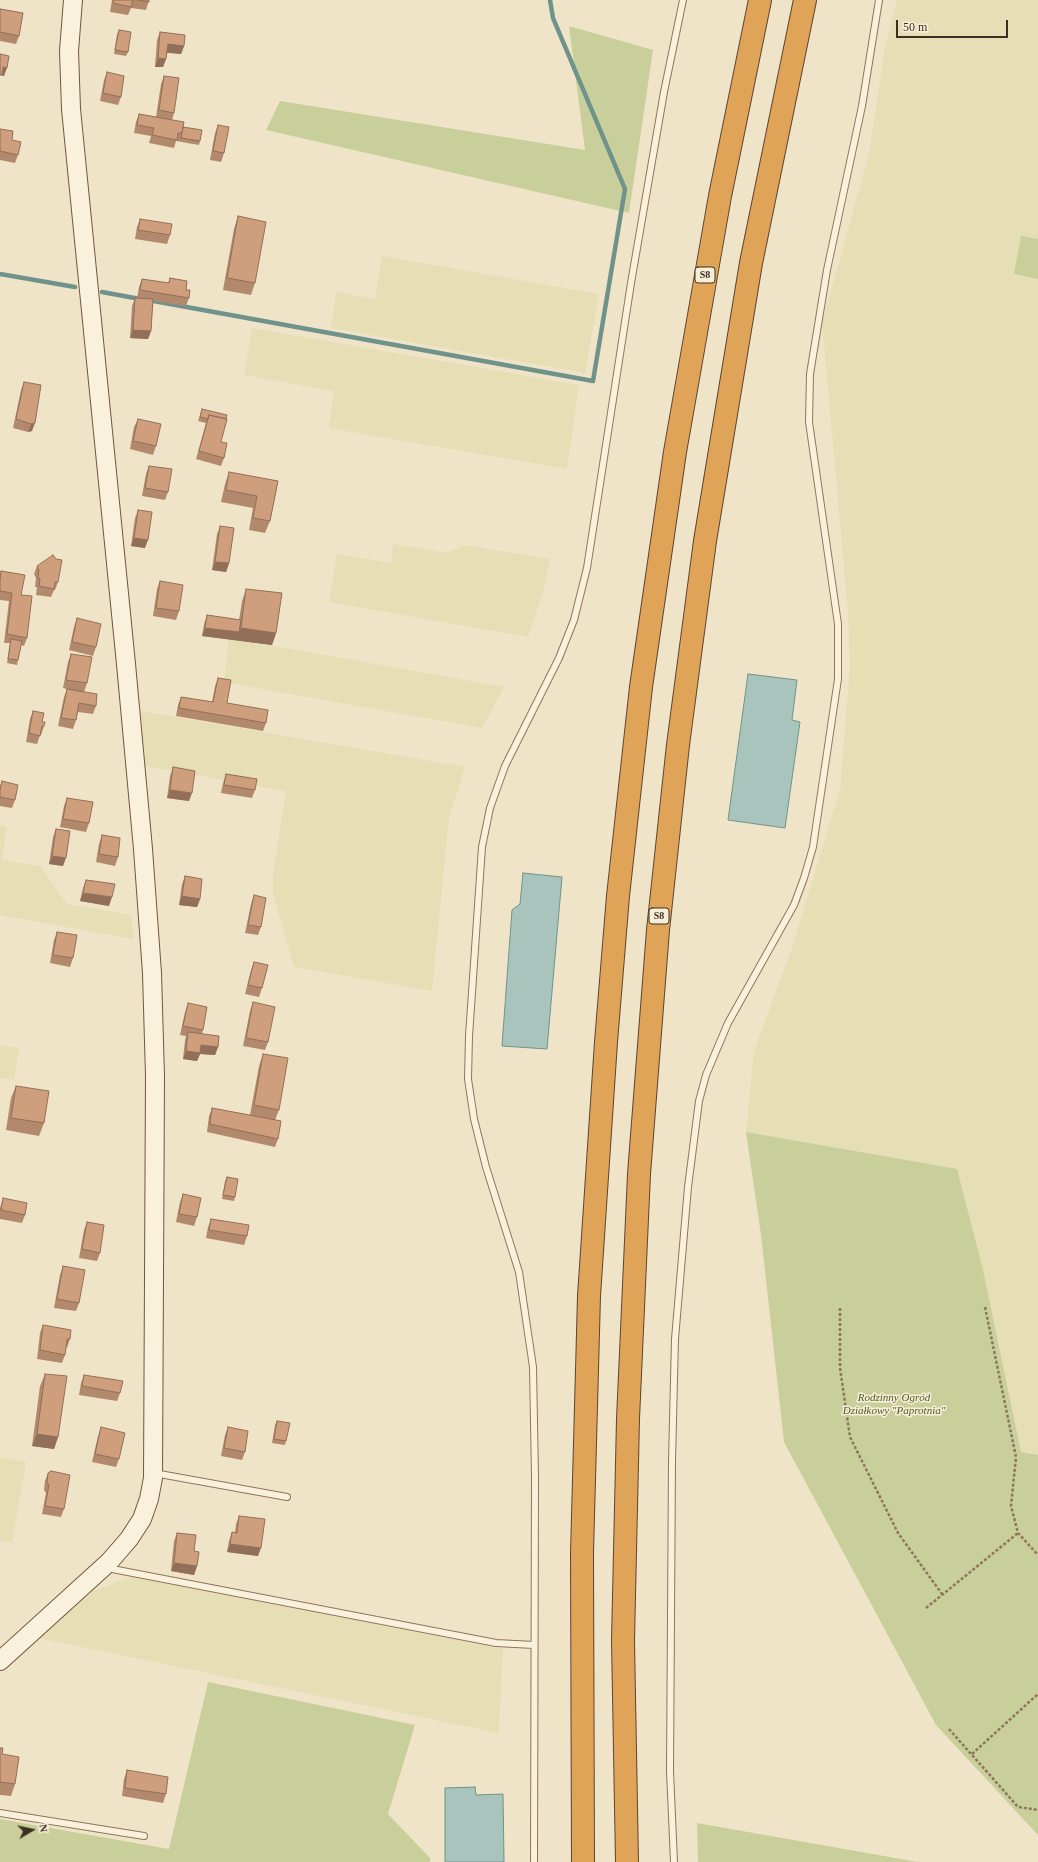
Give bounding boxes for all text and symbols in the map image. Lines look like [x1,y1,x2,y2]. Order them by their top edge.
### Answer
scale bar [898,12,1010,38]
text: 50 m [903,20,927,34]
road number: S8 [695,267,715,283]
road number: S8 [649,908,669,924]
park label: Rodzinny Ogród Działkowy "Paprotnia" [843,1391,945,1417]
north arrow [12,1810,52,1850]
text: N [37,1823,50,1833]

